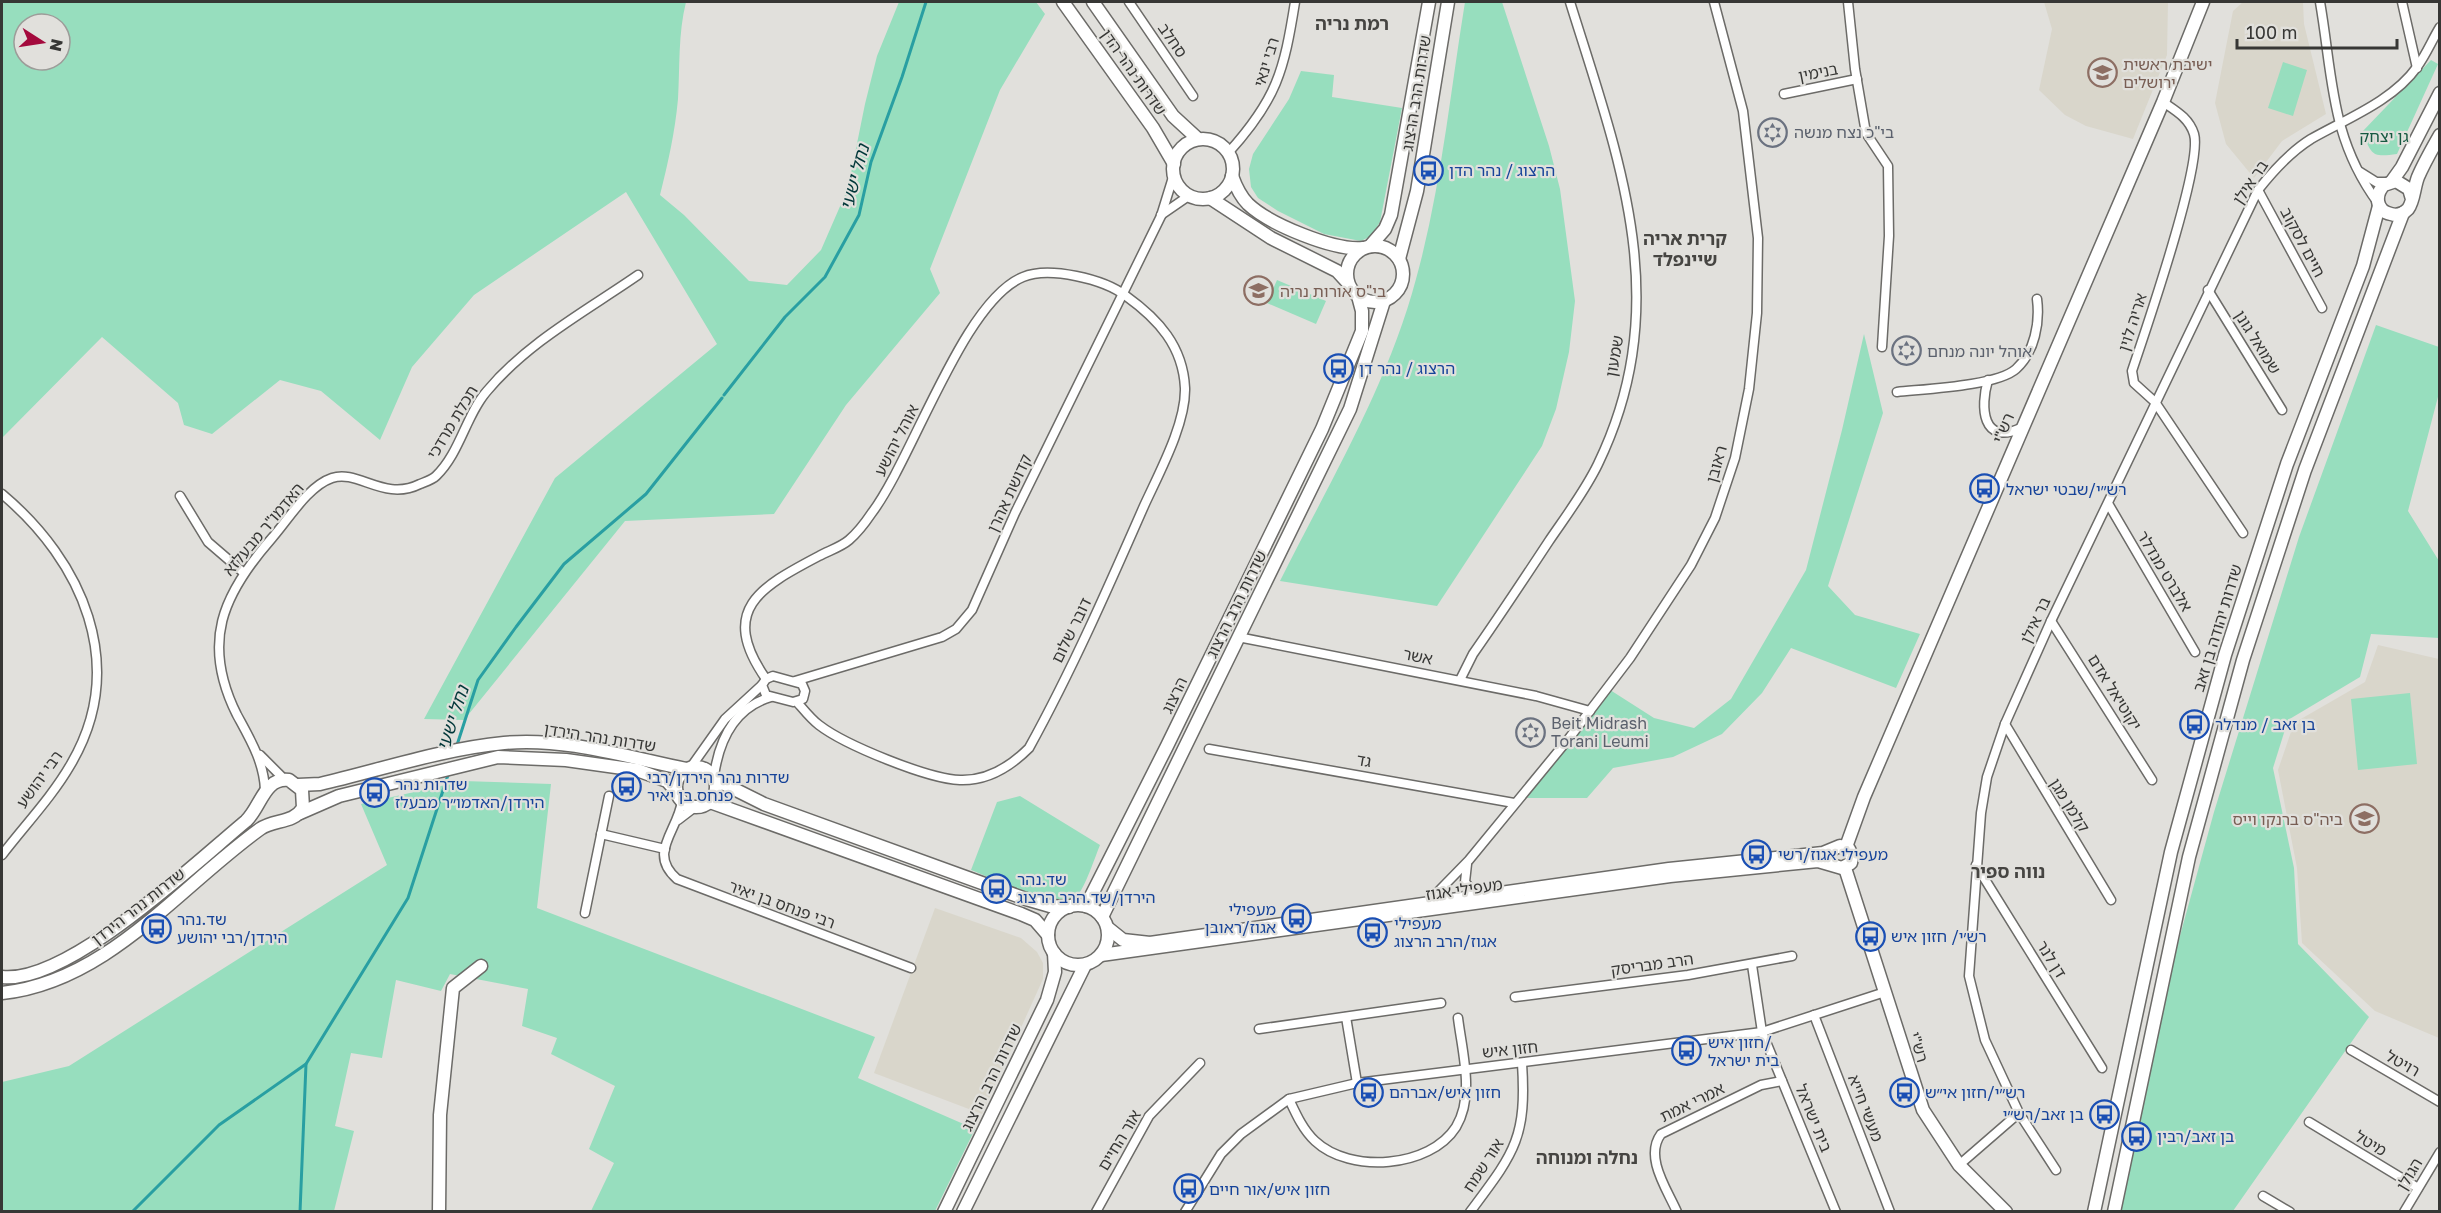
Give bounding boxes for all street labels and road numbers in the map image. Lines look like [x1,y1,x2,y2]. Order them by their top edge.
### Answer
street label: סחלב [1154,19,1192,61]
street label: שדרות נהר הדן [1097,25,1171,119]
street label: שדרות הרב הרצוג [1397,34,1435,152]
street label: רבי ינאי [1249,35,1283,89]
street label: בנימין [1796,58,1840,86]
street label: בר אילן [2228,156,2272,208]
street label: חיים לסקוב [2276,203,2330,281]
street label: אריה לוין [2113,290,2151,354]
street label: שמואל גונן [2231,306,2285,378]
street label: שמעון [1601,334,1627,378]
street label: תכלת מרדכי [422,382,482,462]
street label: אוהל יהושע [869,401,923,479]
street label: רש"י [1988,410,2018,446]
street label: ראובן [1701,443,1731,485]
street label: קדושת אהרן [982,451,1036,535]
street label: האדמו"ר מבעלזא [218,478,308,580]
street label: אלברט מנדלר [2133,527,2197,615]
street label: שדרות הרב הרצוג [1201,547,1271,661]
street label: שדרות יהודה בן זאב [2188,562,2246,694]
street label: בר אילן [2016,593,2054,647]
street label: דובר שלום [1047,594,1096,666]
street label: אשר [1401,643,1435,669]
street label: יקוטיאל אדם [2084,650,2146,734]
street label: הרצוג [1157,673,1191,717]
street label: שדרות נהר הירדן [543,718,657,756]
street label: רבי יהושע [12,746,66,812]
street label: גד [1355,749,1373,771]
street label: קלמן מגן [2046,774,2094,836]
street label: שדרות נהר הירדן [87,863,189,949]
street label: מעפילי אגוז [1424,874,1504,904]
street label: רבי פנחס בן יאיר [726,875,838,933]
street label: דן לנר [2033,936,2071,982]
street label: הרב מבריסק [1609,948,1695,980]
street label: שדרות הרב הרצוג [956,1020,1026,1134]
street label: רש"י [1905,1029,1933,1065]
street label: חזון איש [1481,1036,1539,1062]
street label: רויטל [2382,1045,2424,1081]
street label: מעשי חייא [1844,1071,1888,1145]
street label: אמרי אמת [1656,1078,1728,1126]
street label: בית ישראל [1791,1081,1837,1155]
street label: אור החיים [1093,1106,1145,1174]
street label: מיטל [2351,1126,2391,1160]
street label: אור שמח [1458,1134,1508,1196]
street label: הגולן [2392,1154,2426,1194]

